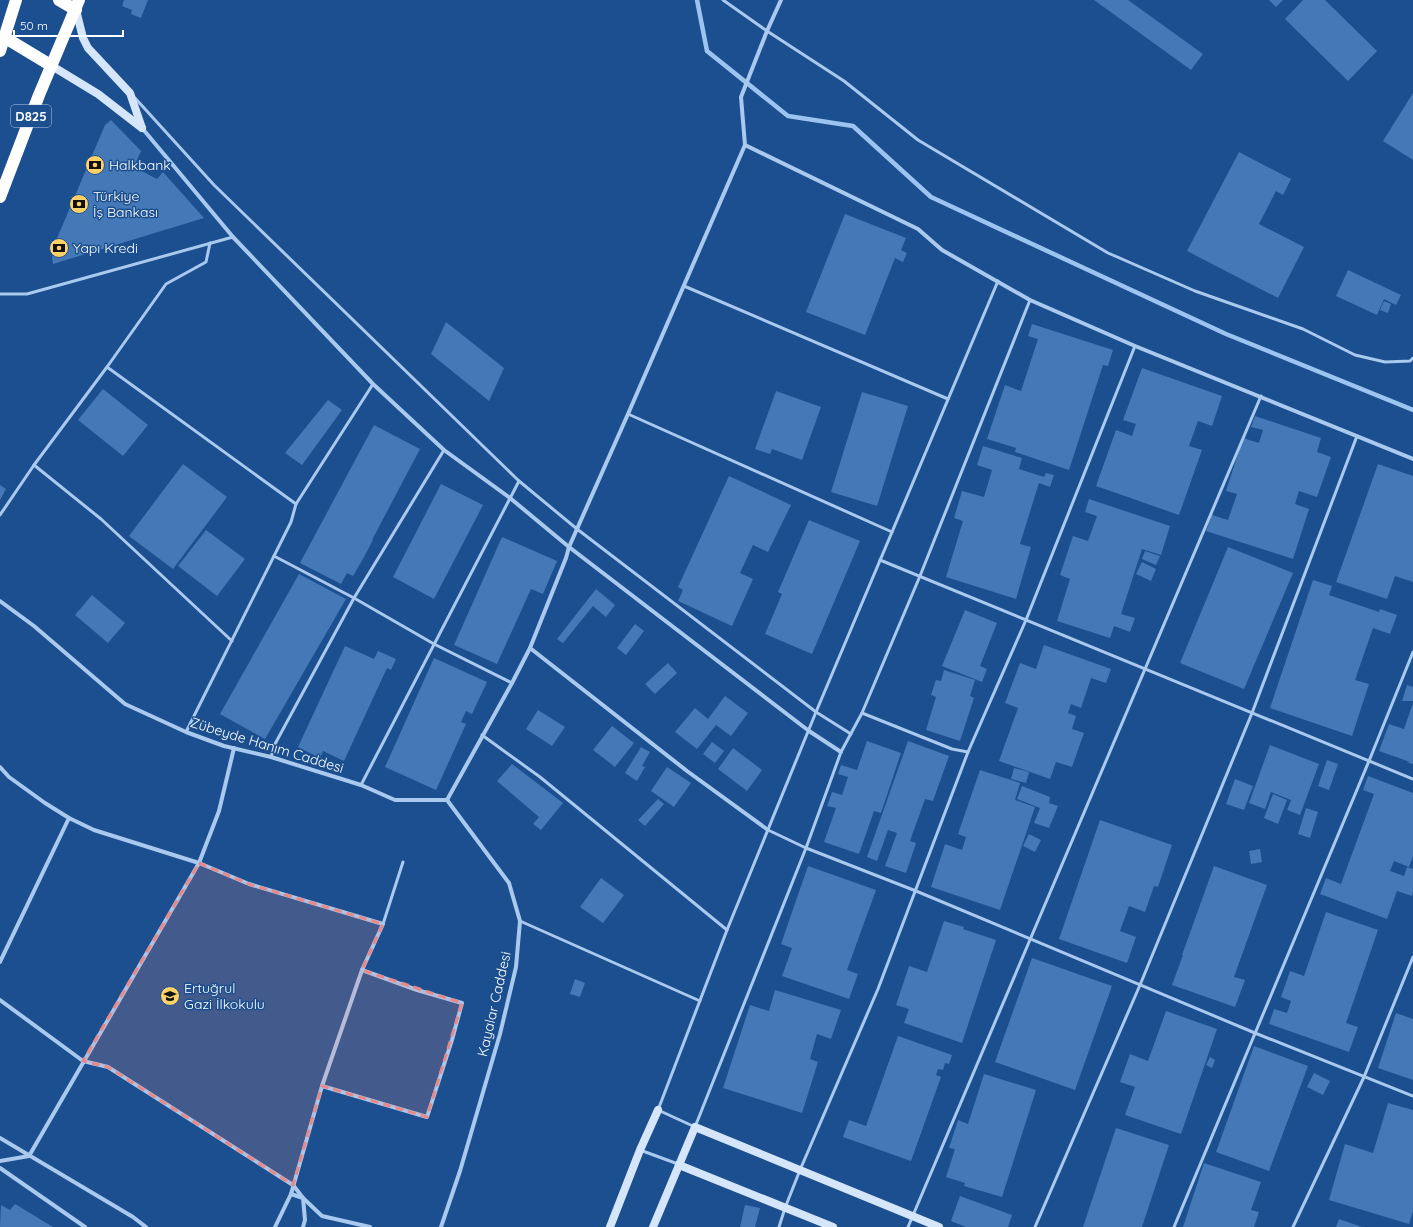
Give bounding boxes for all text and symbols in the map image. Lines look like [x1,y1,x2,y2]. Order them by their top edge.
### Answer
scale bar [14,12,123,38]
text: 50 m [20,18,48,33]
road number: D825 [11,105,51,127]
bank icon: Halkbank [84,154,106,176]
place label: Halkbank [109,156,171,174]
place label: Türkiye İş Bankası [93,187,158,221]
bank icon: Türkiye İş Bankası [68,193,90,215]
bank icon: Yapı Kredi [48,237,70,259]
place label: Yapı Kredi [73,239,138,257]
street label: Zübeyde Hanım Caddesi [188,713,346,777]
street label: Kayalar Caddesi [473,950,515,1058]
place label: Ertuğrul Gazi İlkokulu [184,979,265,1013]
school or university icon: Ertuğrul Gazi İlkokulu [159,985,181,1007]

